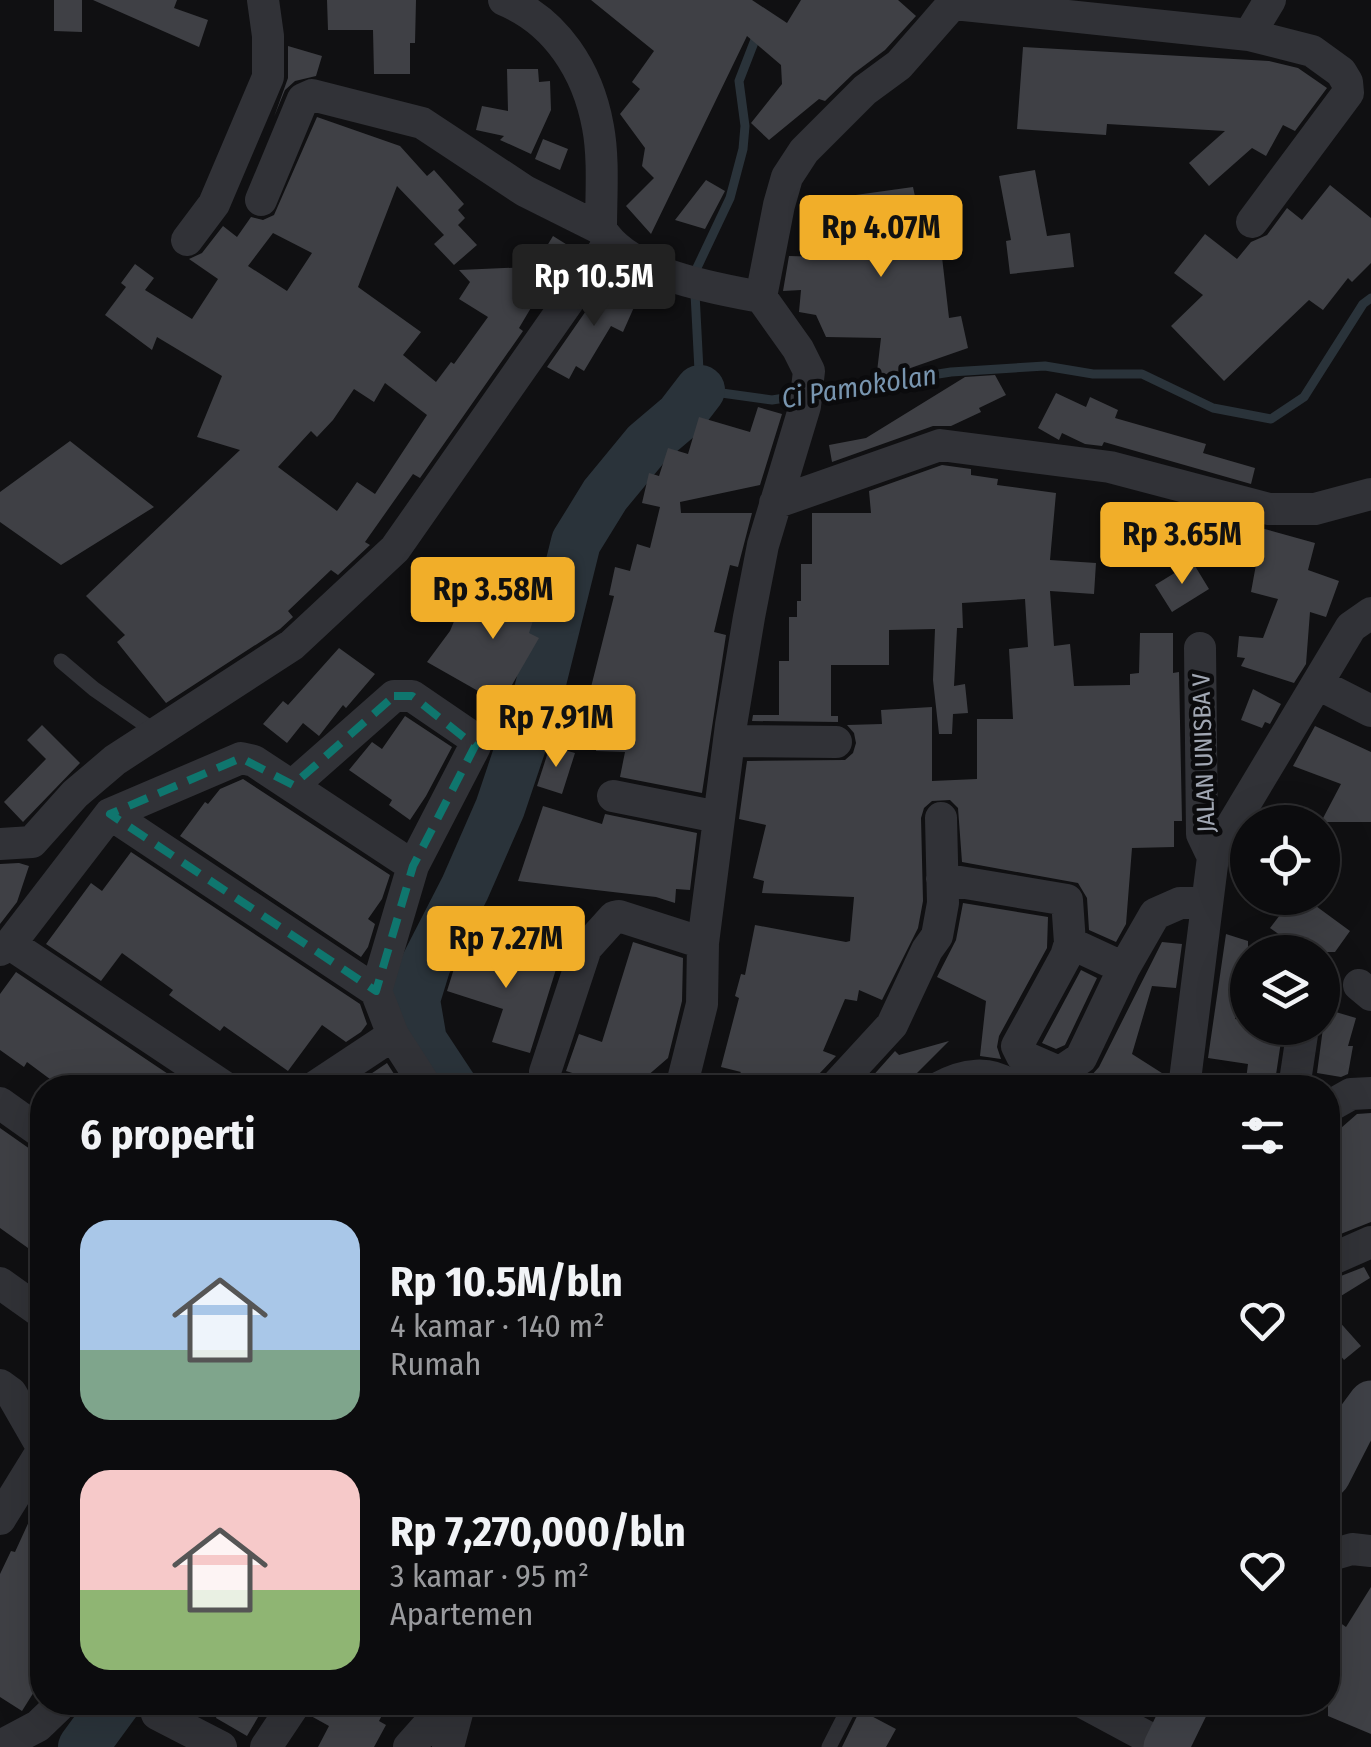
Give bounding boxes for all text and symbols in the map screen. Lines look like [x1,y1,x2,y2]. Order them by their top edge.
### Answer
pin: Rp 4.07M [778,195,984,280]
text: Rp 4.07M [822,208,940,246]
pin: Rp 10.5M [491,244,697,329]
text: Rp 10.5M [534,257,654,295]
water label: Ci Pamokolan [779,358,939,415]
pin: Rp 3.65M [1079,502,1285,587]
text: Rp 3.65M [1122,515,1242,553]
pin: Rp 3.58M [390,557,596,642]
text: Rp 3.58M [433,570,553,608]
street label: JALAN UNISBA V [1186,673,1222,833]
pin: Rp 7.91M [453,685,659,770]
text: Rp 7.91M [499,698,613,736]
map controls [1230,805,1340,1045]
button: locate [1230,805,1340,915]
pin: Rp 7.27M [403,906,609,991]
text: Rp 7.27M [449,919,563,957]
button: layers [1230,935,1340,1045]
icon: filters [1235,1108,1290,1163]
text: 6 properti [80,1110,255,1160]
text: Rp 10.5M/bln [390,1257,623,1307]
icon: home [160,1260,280,1380]
icon: heart [1235,1293,1290,1348]
text: 4 kamar · 140 m² [390,1307,605,1345]
text: Rumah [390,1345,481,1383]
text: Rp 7,270,000/bln [390,1507,686,1557]
icon: home [160,1510,280,1630]
icon: heart [1235,1543,1290,1598]
text: 3 kamar · 95 m² [390,1557,589,1595]
text: Apartemen [390,1595,534,1633]

